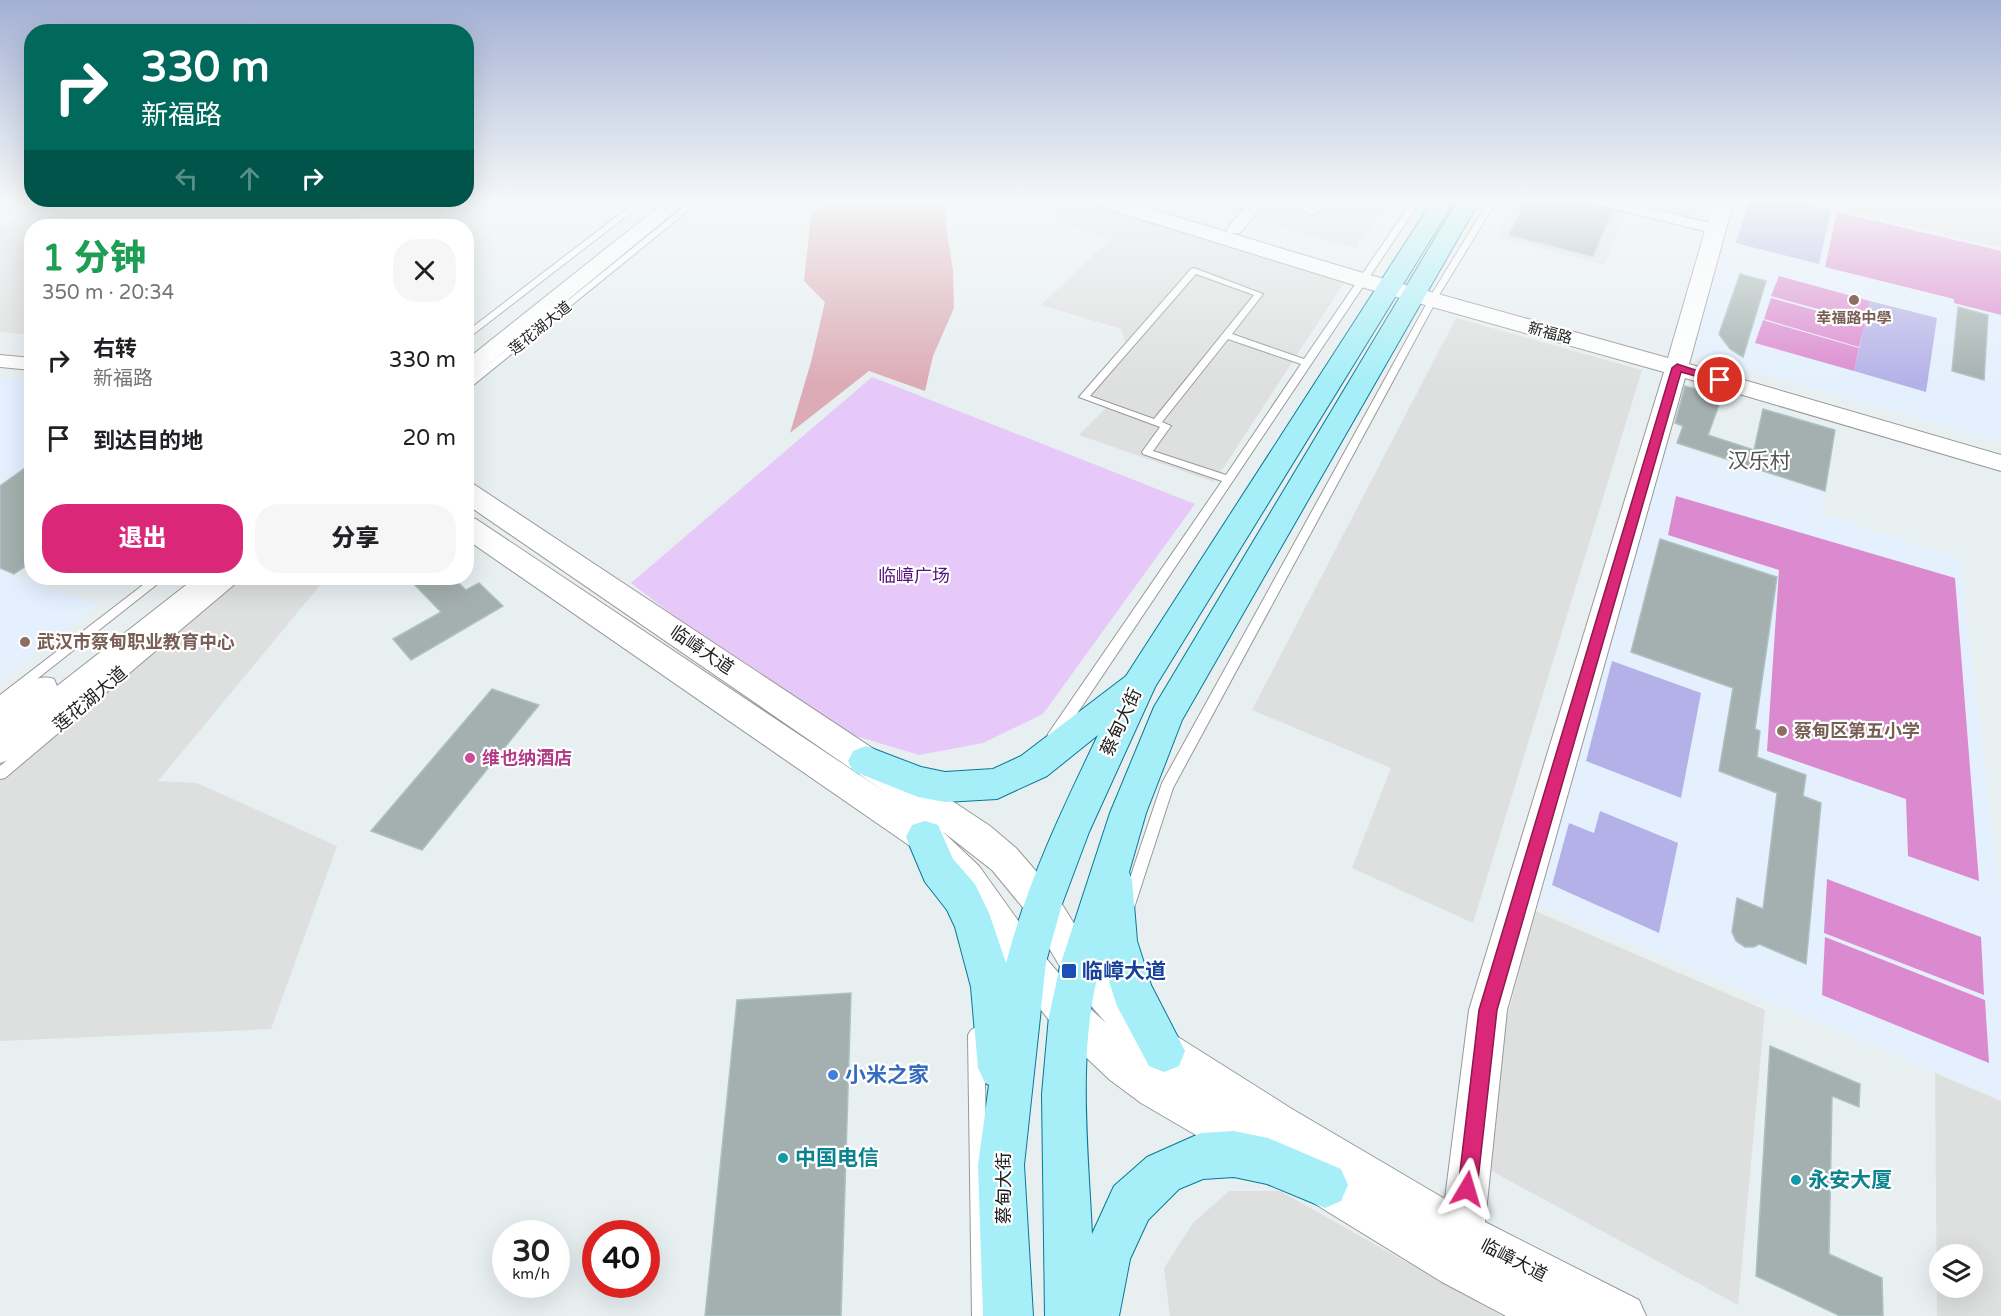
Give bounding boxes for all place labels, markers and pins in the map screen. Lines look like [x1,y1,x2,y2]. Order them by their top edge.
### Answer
marker: 幸福路中學 [1847,293,1861,307]
place label: 幸福路中學 [1816,309,1892,327]
pin [1694,354,1745,405]
place label: 武汉市蔡甸职业教育中心 [37,631,235,653]
marker: 武汉市蔡甸职业教育中心 [18,635,32,649]
place label: 蔡甸区第五小学 [1794,720,1920,742]
marker: 蔡甸区第五小学 [1775,724,1789,738]
place label: 维也纳酒店 [482,747,572,769]
marker: 维也纳酒店 [463,751,477,765]
place label: 临嶂大道 [1082,959,1166,984]
marker: 临嶂大道 [1060,962,1078,980]
place label: 小米之家 [845,1063,929,1088]
marker: 小米之家 [826,1068,840,1082]
place label: 中国电信 [795,1146,879,1171]
marker: 中国电信 [776,1151,790,1165]
place label: 永安大厦 [1808,1168,1892,1193]
marker: 永安大厦 [1789,1173,1803,1187]

